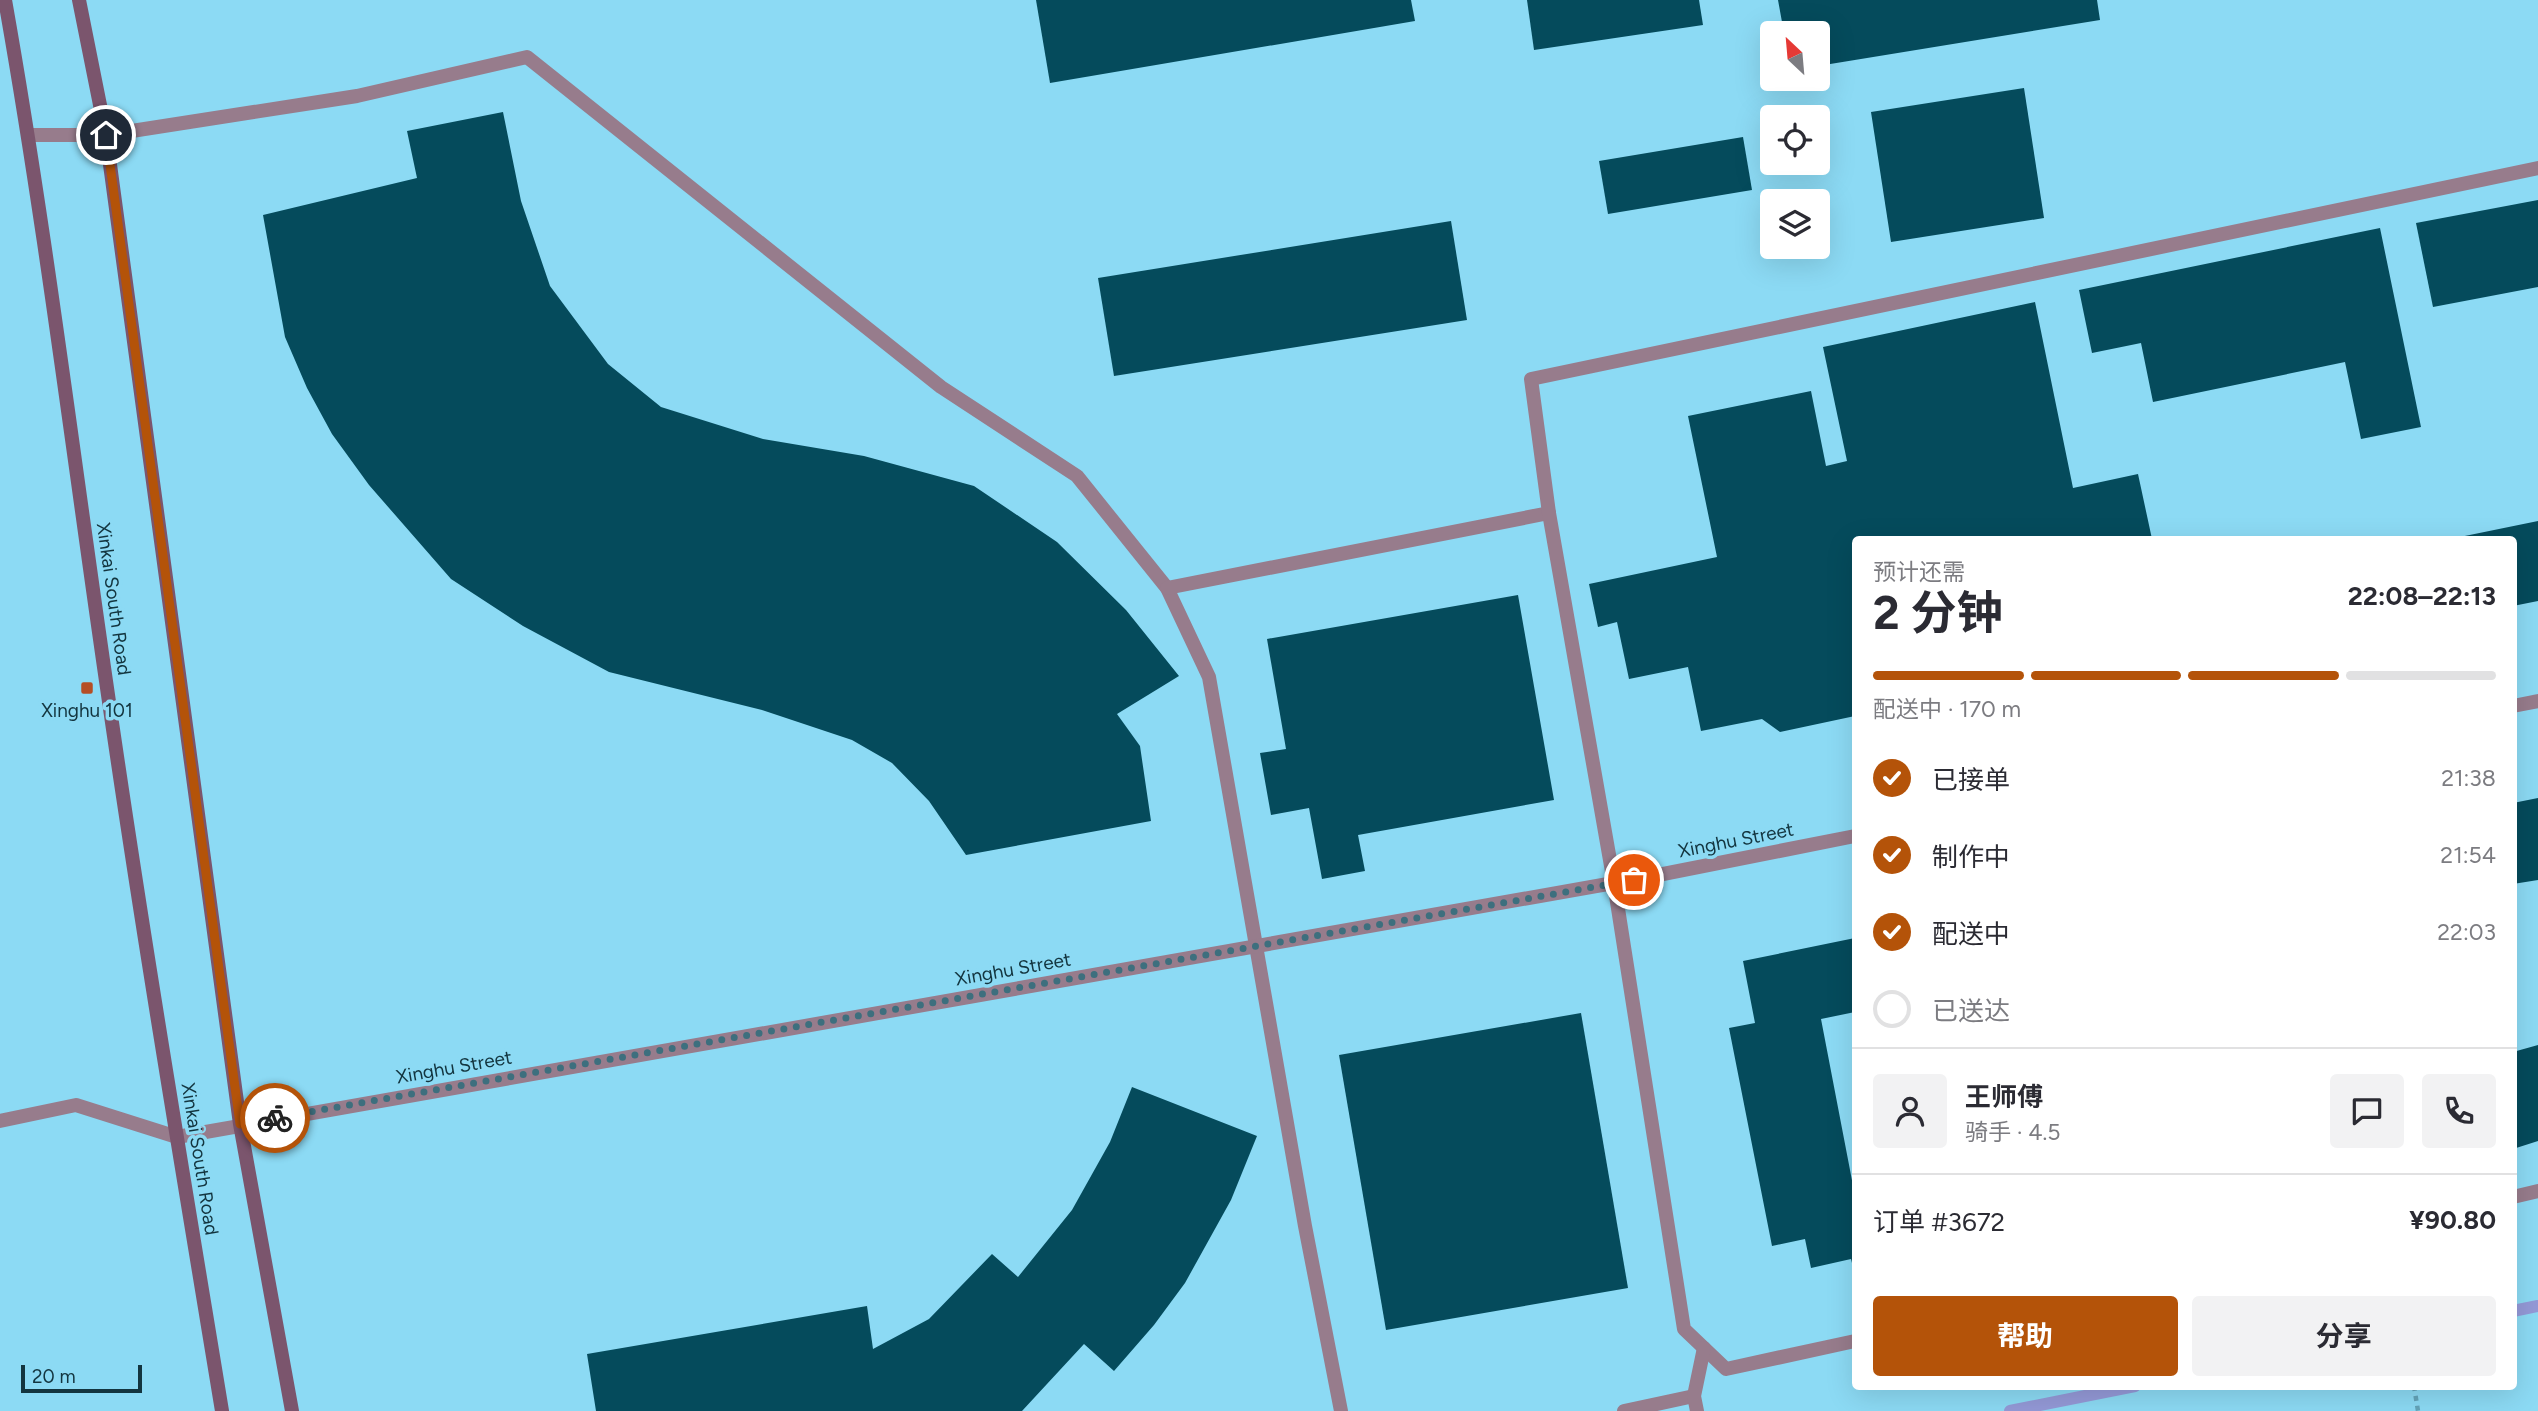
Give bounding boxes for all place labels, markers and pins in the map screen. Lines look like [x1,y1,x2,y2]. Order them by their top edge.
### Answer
pin [76,105,136,165]
marker: Xinghu 101 [79,680,95,696]
place label: Xinghu 101 [41,699,133,722]
pin [1604,850,1664,910]

